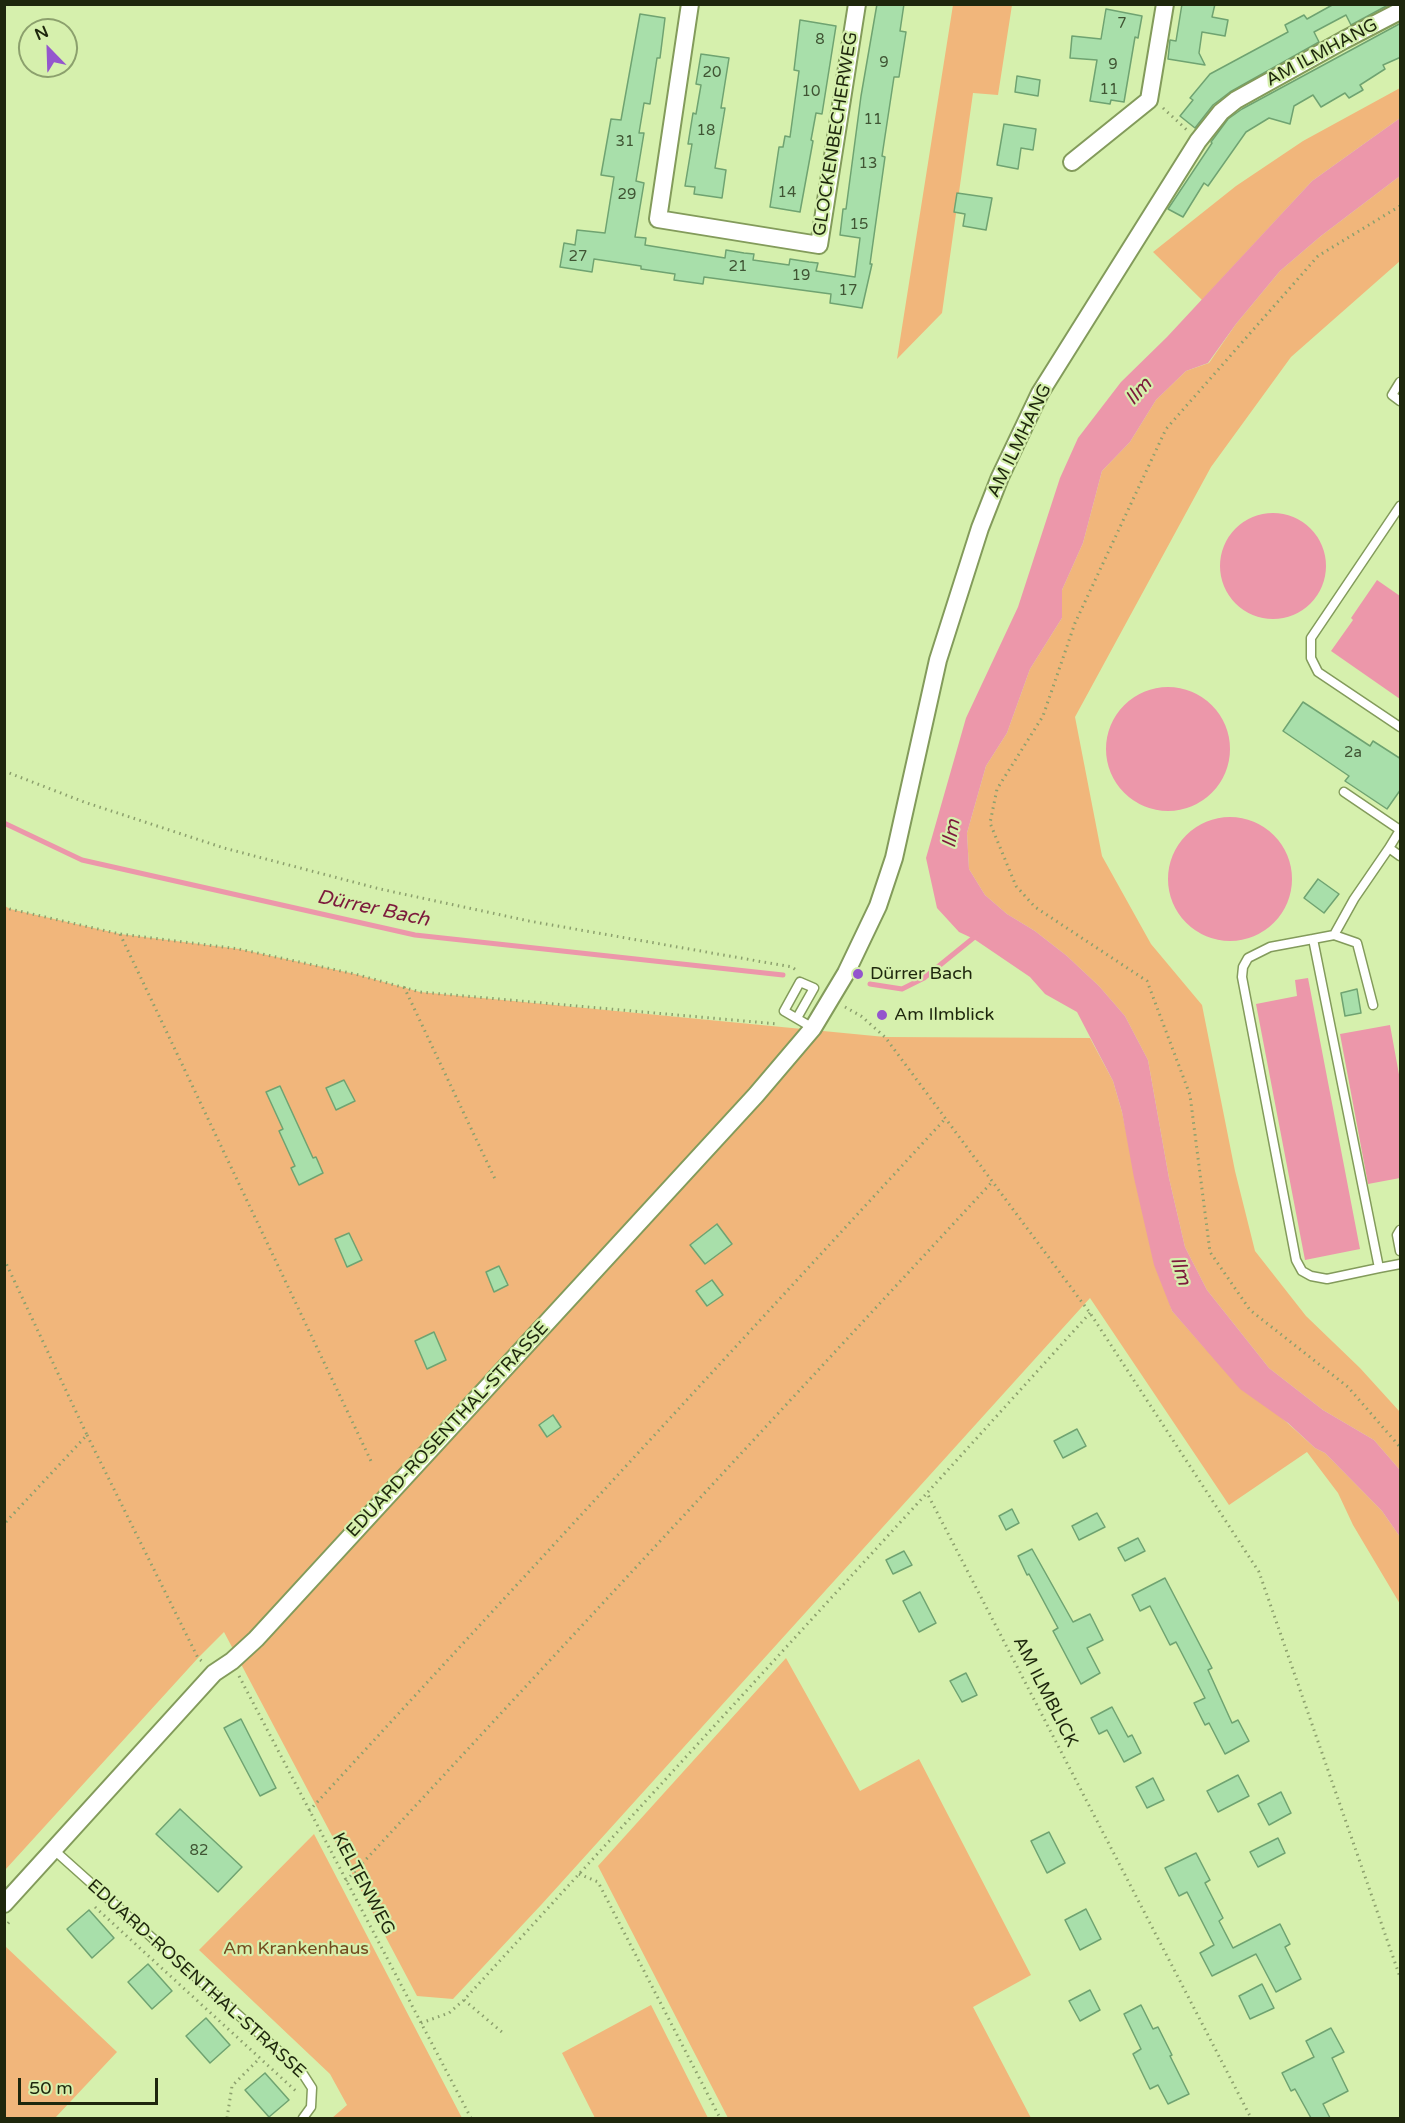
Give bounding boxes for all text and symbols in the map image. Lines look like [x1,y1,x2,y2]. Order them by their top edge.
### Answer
street label: AM ILMHANG [1262,14,1382,92]
house number: 7 [1117,15,1127,33]
north arrow [18,18,78,78]
text: N [32,22,52,45]
street label: GLOCKENBECHERWEG [809,30,863,238]
house number: 8 [815,31,825,49]
house number: 9 [879,54,889,72]
house number: 9 [1108,56,1118,74]
house number: 20 [703,64,721,82]
house number: 11 [1100,81,1118,99]
house number: 10 [802,83,820,101]
house number: 11 [864,111,882,129]
house number: 18 [697,122,715,140]
house number: 31 [616,133,634,151]
house number: 13 [859,155,877,173]
house number: 14 [778,184,796,202]
house number: 29 [618,186,636,204]
house number: 15 [850,216,868,234]
house number: 27 [569,248,587,266]
house number: 21 [729,258,747,276]
house number: 19 [792,267,810,285]
house number: 17 [839,282,857,300]
water label: Ilm [1120,373,1158,411]
street label: AM ILMHANG [983,381,1057,501]
house number: 2a [1344,744,1362,762]
water label: Ilm [938,818,966,850]
water label: Dürrer Bach [315,885,431,933]
place label: Dürrer Bach [870,963,973,985]
marker: Dürrer Bach [851,967,865,981]
place label: Am Ilmblick [894,1004,994,1026]
marker: Am Ilmblick [875,1008,889,1022]
water label: Ilm [1164,1254,1196,1288]
street label: EDUARD-ROSENTHAL-STRASSE [342,1318,554,1542]
street label: AM ILMBLICK [1008,1633,1082,1751]
street label: KELTENWEG [327,1829,399,1939]
house number: 82 [190,1842,208,1860]
street label: EDUARD-ROSENTHAL-STRASSE [82,1875,310,2083]
park label: Am Krankenhaus [223,1938,369,1960]
scale bar [21,2066,160,2104]
text: 50 m [29,2077,73,2099]

